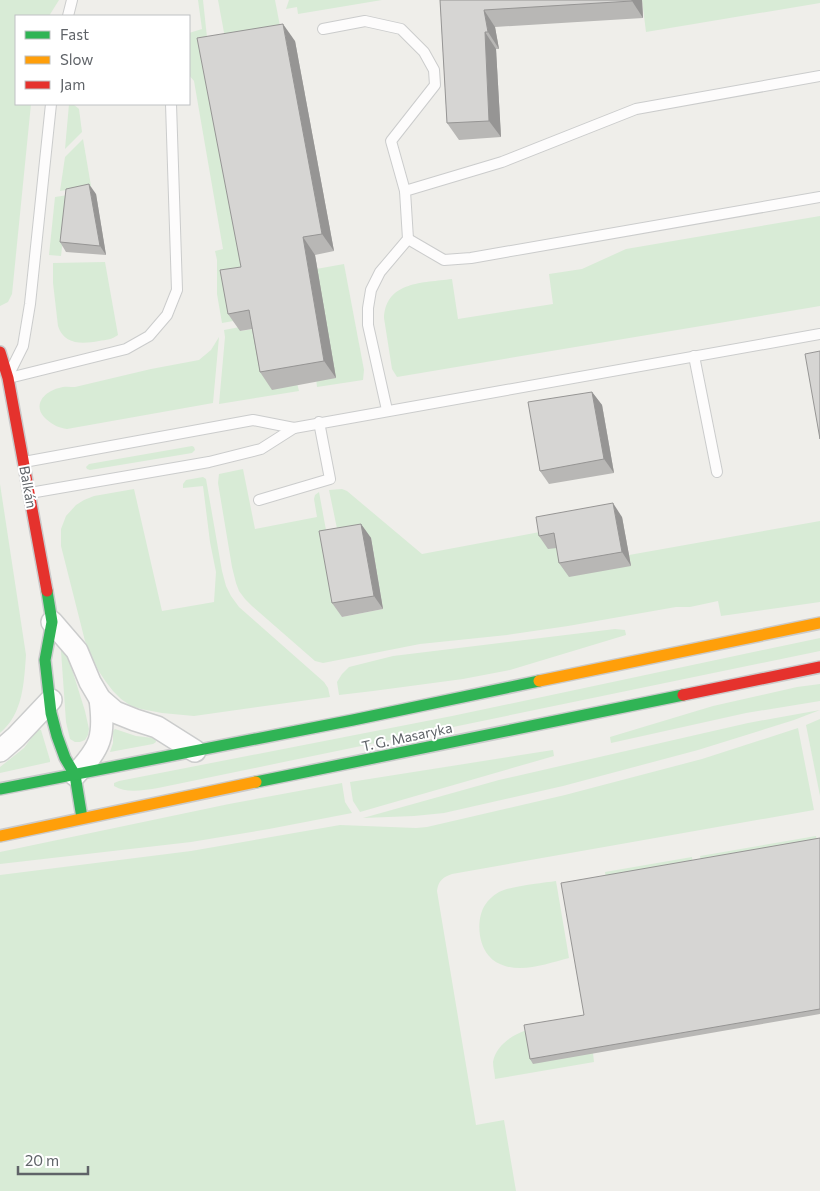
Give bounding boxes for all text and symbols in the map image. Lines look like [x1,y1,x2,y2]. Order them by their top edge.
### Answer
legend [15,15,190,105]
text: Fast [60,25,89,43]
text: Slow [60,50,93,68]
text: Jam [60,75,85,93]
street label: Balkán [16,464,41,509]
street label: T. G. Masaryka [360,719,454,754]
scale bar [18,1144,88,1176]
text: 20 m [25,1151,59,1169]

